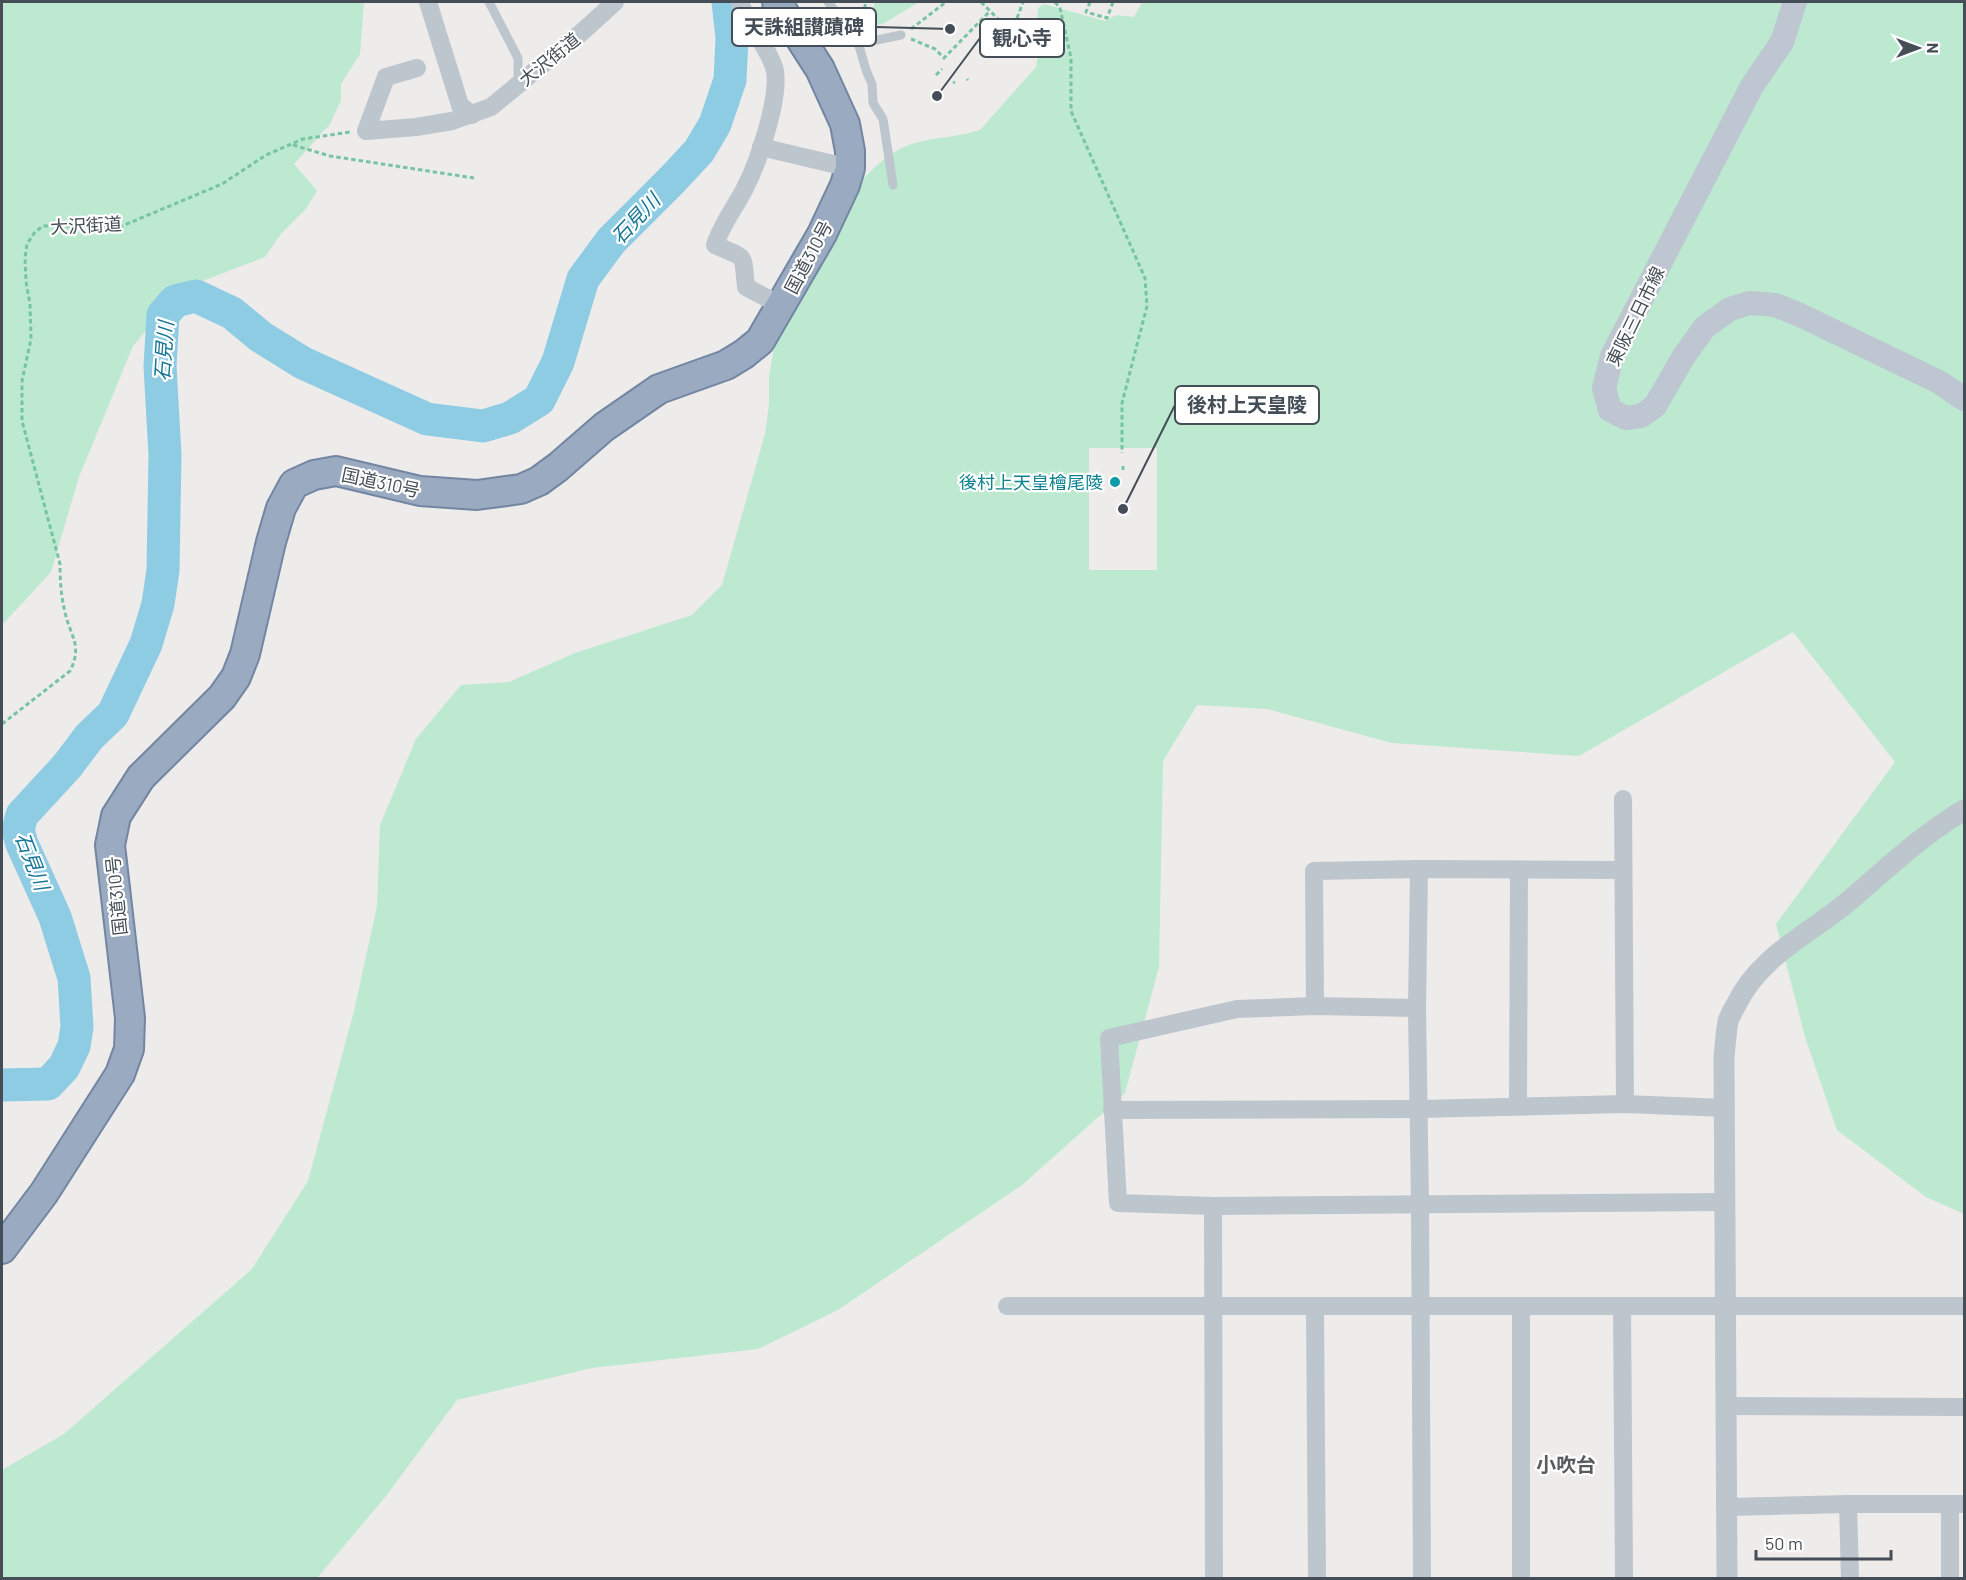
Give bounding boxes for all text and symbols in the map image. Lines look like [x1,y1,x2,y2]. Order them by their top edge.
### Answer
callout: 天誅組讃蹟碑 [732,8,876,46]
text: 天誅組讃蹟碑 [744,14,864,38]
north arrow [1888,18,1948,78]
callout: 観心寺 [980,19,1064,57]
text: 観心寺 [992,25,1052,49]
street label: 大沢街道 [514,28,584,90]
text: N [1924,43,1943,53]
water label: 石見川 [606,186,666,248]
street label: 大沢街道 [49,212,123,238]
street label: 国道310号 [780,217,836,297]
street label: 東阪三日市線 [1601,263,1669,369]
water label: 石見川 [149,318,177,382]
callout: 後村上天皇陵 [1175,386,1319,424]
text: 後村上天皇陵 [1187,392,1307,416]
street label: 国道310号 [340,463,422,501]
place label: 後村上天皇檜尾陵 [959,471,1103,493]
marker: 後村上天皇檜尾陵 [1108,475,1122,489]
water label: 石見川 [11,829,56,895]
street label: 国道310号 [101,855,131,937]
district label: 小吹台 [1536,1452,1596,1476]
scale bar [1756,1523,1891,1561]
text: 50 m [1765,1532,1803,1554]

